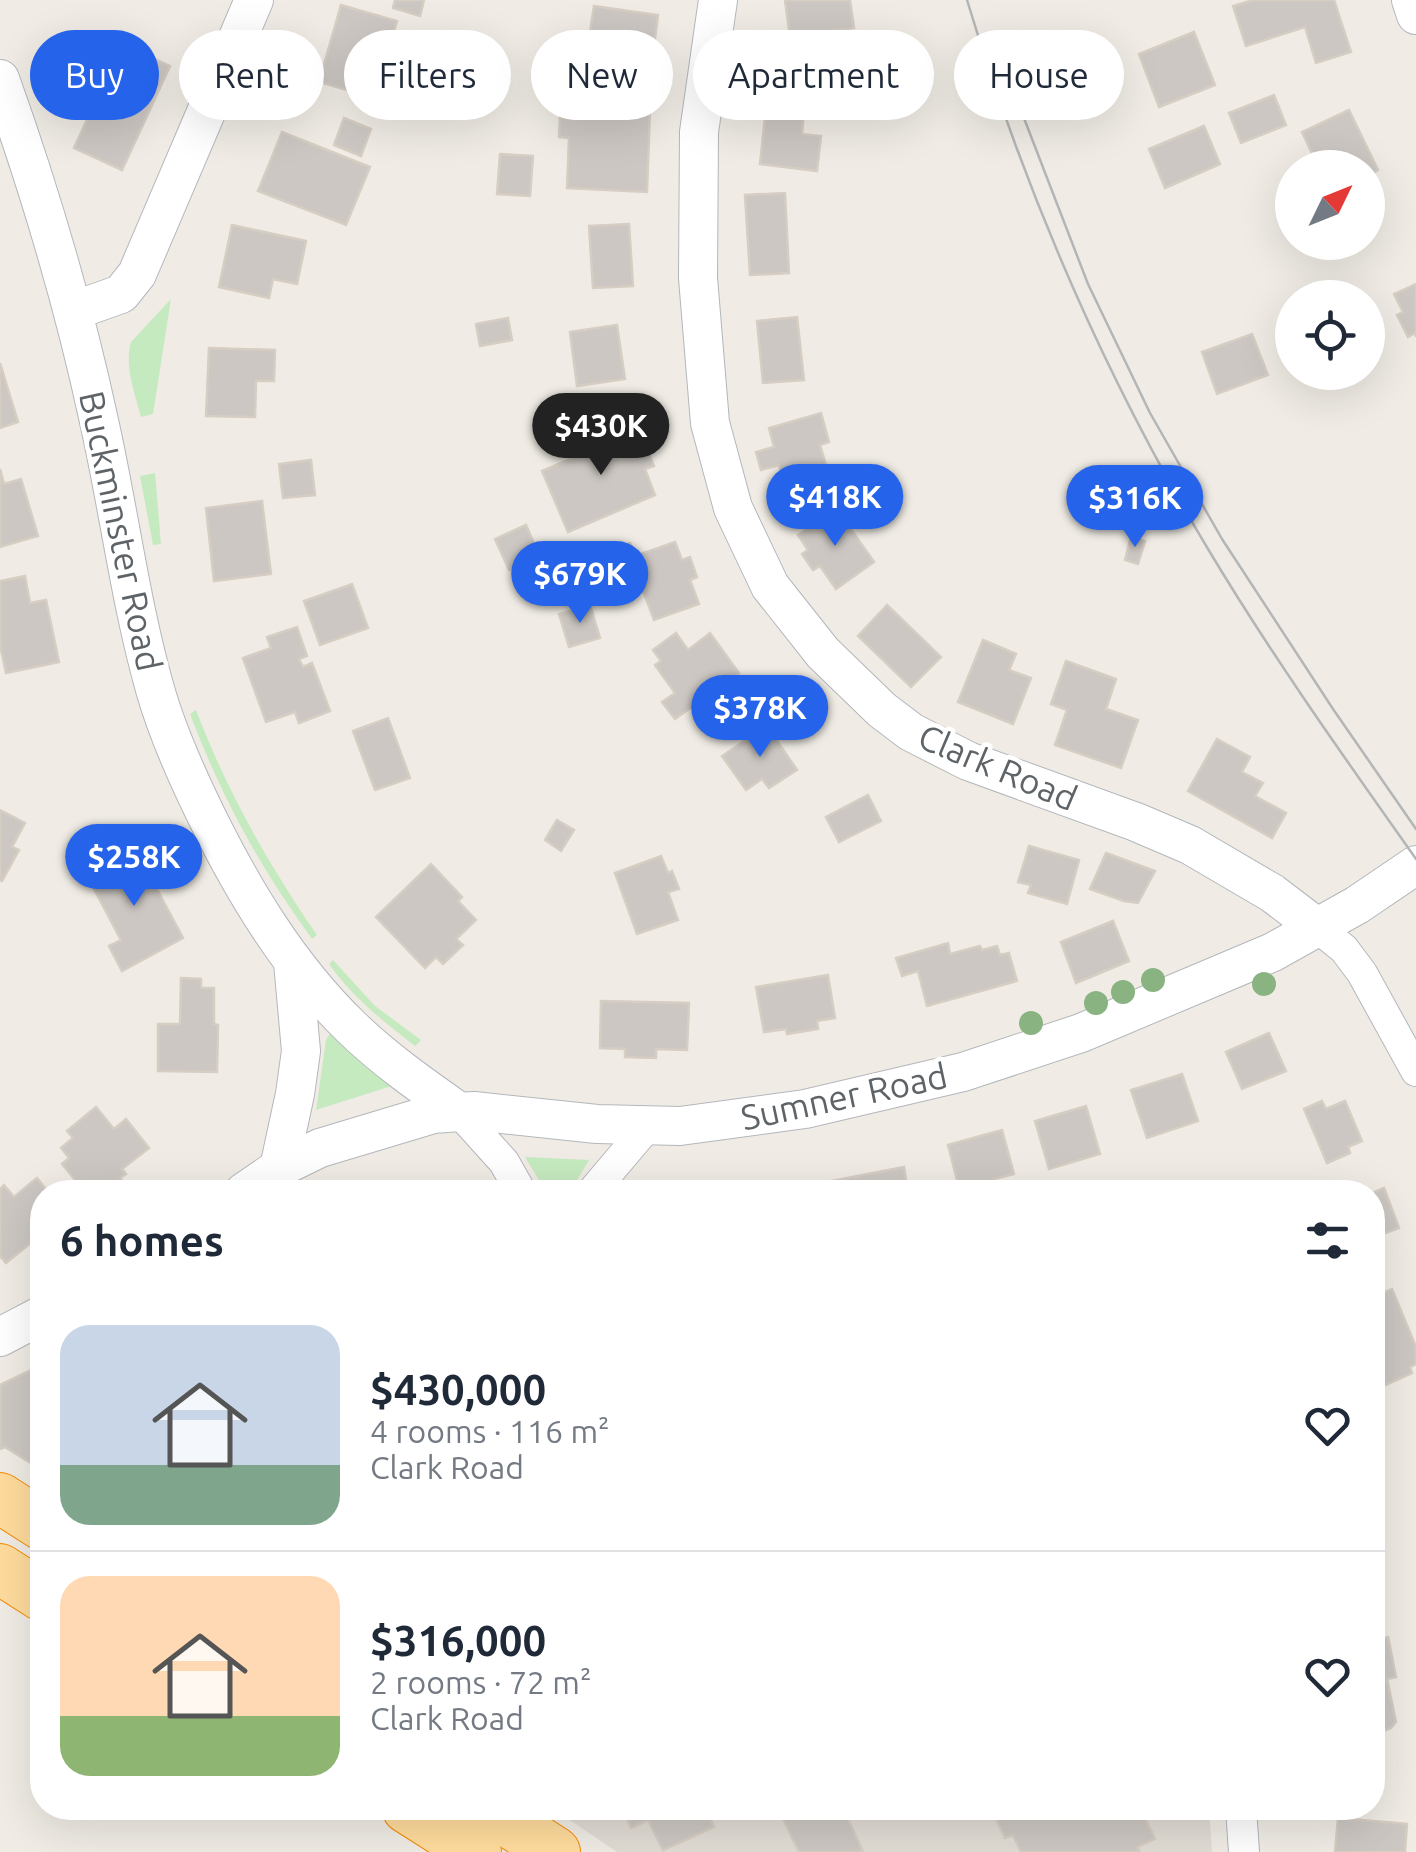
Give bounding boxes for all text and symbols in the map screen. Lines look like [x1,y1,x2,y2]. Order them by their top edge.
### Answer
chip: Buy [30,30,159,120]
chip: Rent [179,30,324,120]
chip: Filters [344,30,511,120]
chip: New [531,30,673,120]
chip: Apartment [693,30,934,120]
chip: House [954,30,1124,120]
north arrow [1275,150,1385,260]
map controls [1275,150,1385,390]
button: locate [1275,280,1385,390]
street label: Buckminster Road [72,387,170,675]
pin: $430K [531,393,671,478]
text: $430K [554,407,648,443]
pin: $418K [765,464,905,549]
pin: $316K [1065,465,1205,550]
text: $418K [788,478,882,514]
text: $316K [1088,479,1182,515]
pin: $679K [510,541,650,626]
text: $679K [533,555,627,591]
pin: $378K [690,675,830,760]
text: $378K [713,689,807,725]
street label: Clark Road [913,716,1083,818]
pin: $258K [64,824,204,909]
text: $258K [87,838,181,874]
street label: Sumner Road [737,1055,951,1137]
icon: filters [1300,1213,1355,1268]
text: 6 homes [60,1217,224,1264]
icon: home [140,1365,260,1485]
text: $430,000 [370,1366,546,1413]
icon: heart [1300,1398,1355,1453]
text: 4 rooms · 116 m² [370,1413,610,1449]
text: Clark Road [370,1449,524,1485]
icon: home [140,1616,260,1736]
text: $316,000 [370,1617,546,1664]
icon: heart [1300,1649,1355,1704]
text: 2 rooms · 72 m² [370,1664,591,1700]
text: Clark Road [370,1700,524,1736]

